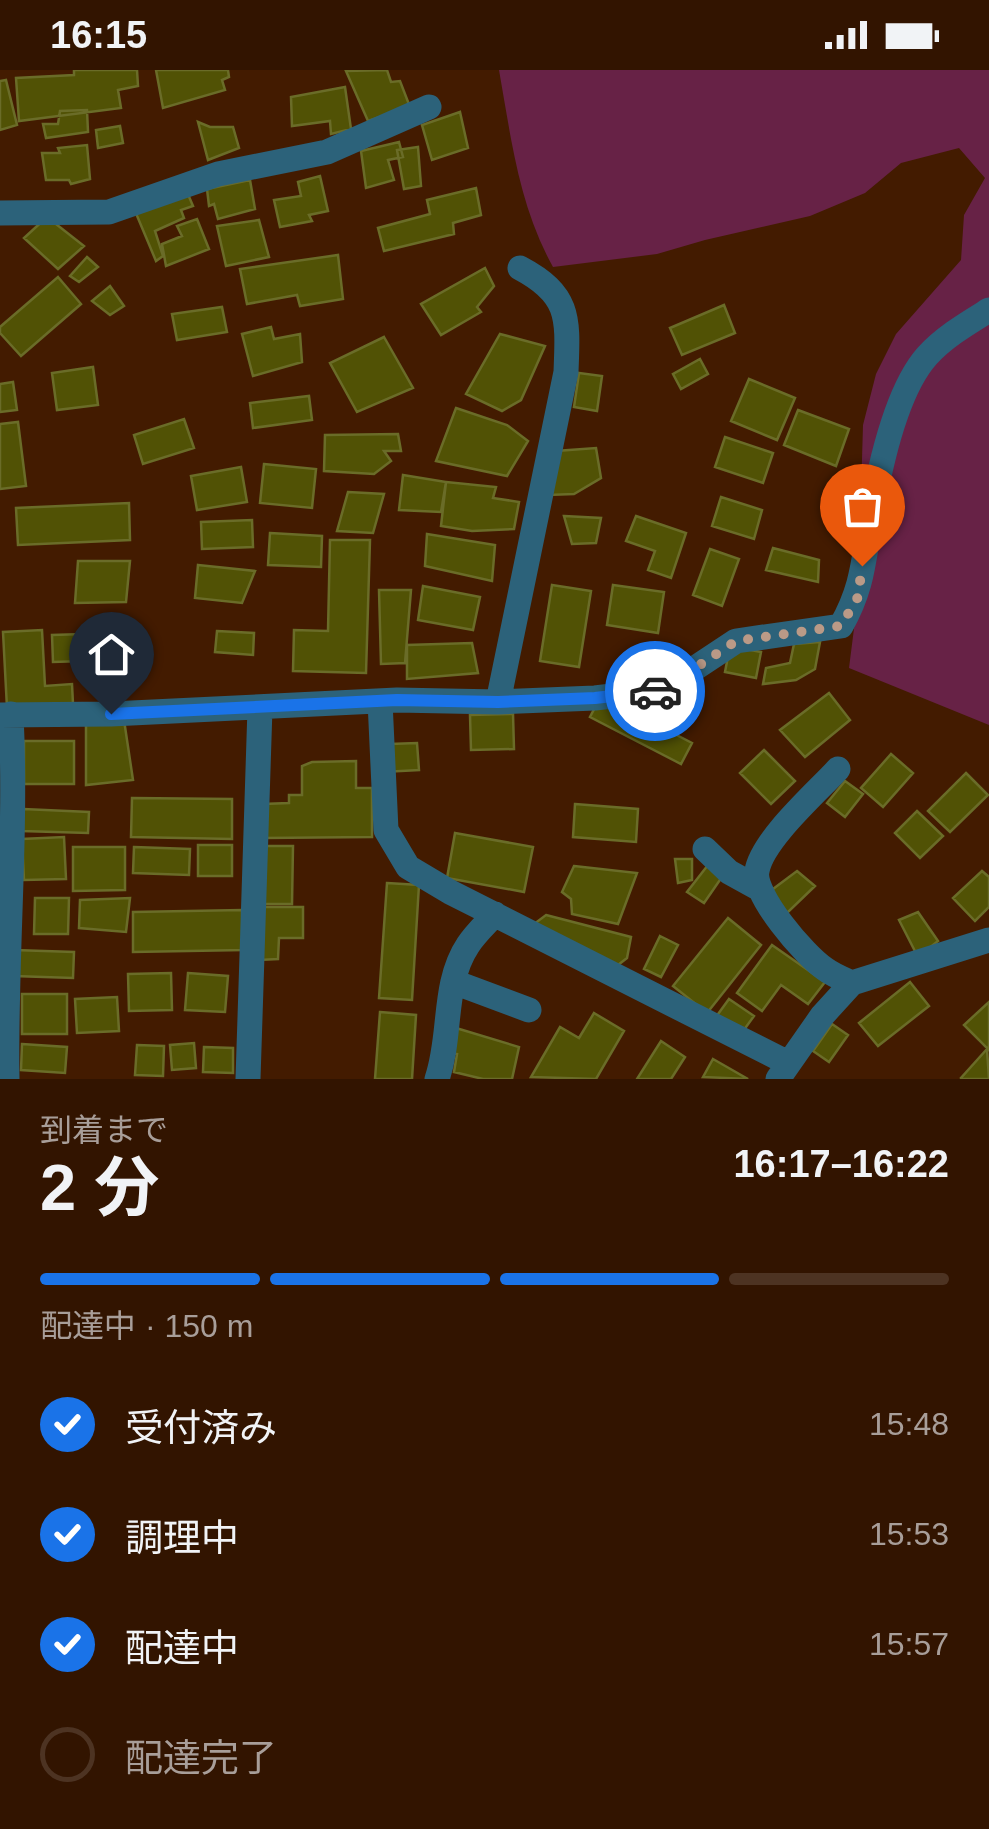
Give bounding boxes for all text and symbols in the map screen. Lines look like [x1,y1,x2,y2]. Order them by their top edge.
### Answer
text: 16:15 [50,14,147,56]
pin [820,464,905,567]
icon: bag [835,479,890,534]
pin [69,612,154,715]
icon: home [84,627,139,682]
courier [605,641,705,741]
icon: car [628,664,683,719]
text: 到着まで [40,1112,168,1148]
text: 16:17–16:22 [733,1143,949,1185]
text: 2 分 [40,1151,159,1224]
text: 配達中 · 150 m [40,1308,253,1344]
icon: check [40,1397,95,1452]
text: 15:48 [869,1406,949,1442]
text: 受付済み [125,1407,277,1449]
icon: check [40,1507,95,1562]
text: 15:53 [869,1516,949,1552]
text: 調理中 [125,1517,239,1559]
icon: check [40,1617,95,1672]
text: 15:57 [869,1626,949,1662]
text: 配達中 [125,1627,239,1669]
text: 配達完了 [125,1737,277,1779]

